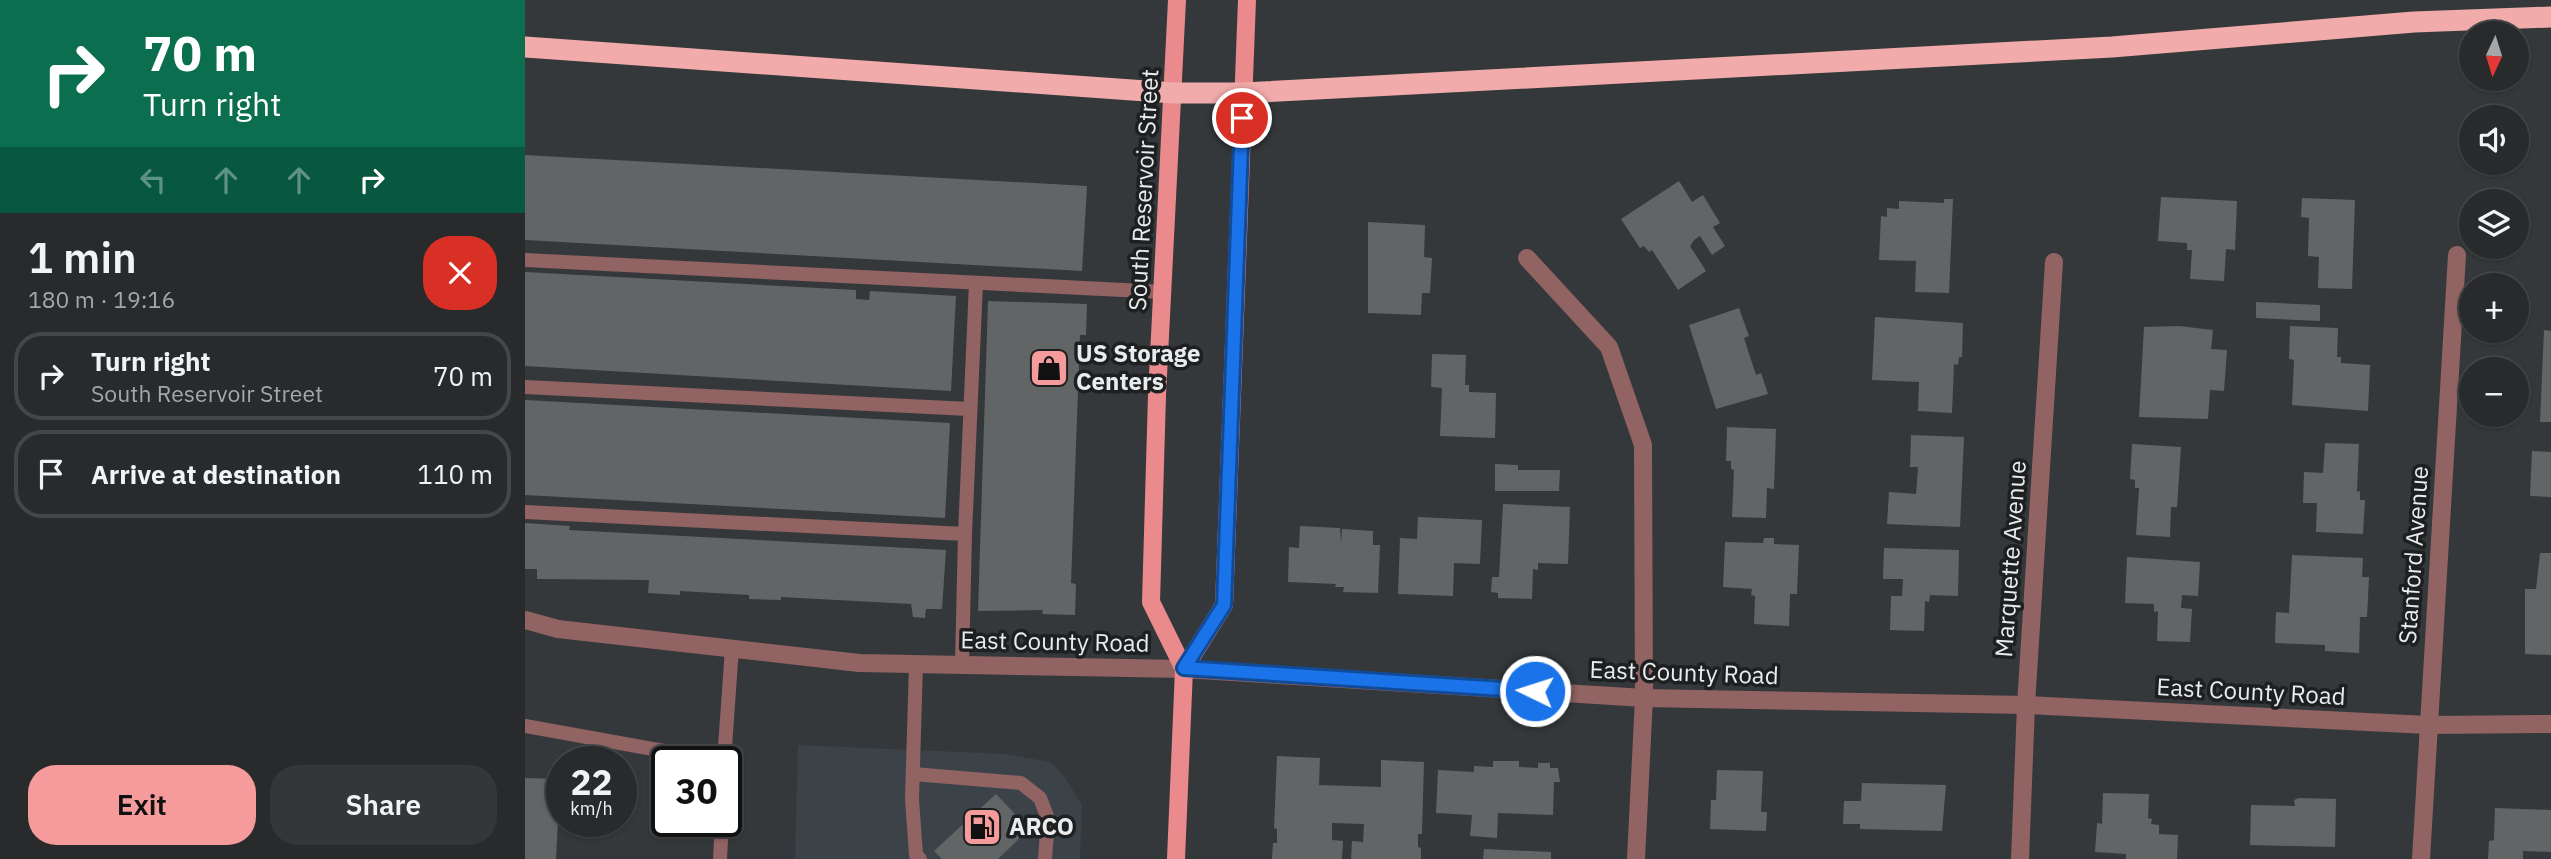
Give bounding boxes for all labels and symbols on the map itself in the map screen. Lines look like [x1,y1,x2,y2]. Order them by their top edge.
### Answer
north arrow [2459,21,2529,91]
street label: South Reservoir Street [1121,68,1165,312]
pin [1212,88,1272,148]
place label: US Storage Centers [1076,337,1200,397]
shop icon: US Storage Centers [1028,347,1070,389]
street label: Marquette Avenue [1987,459,2033,658]
street label: Stanford Avenue [2391,465,2435,645]
street label: East County Road [960,623,1150,659]
street label: East County Road [1589,653,1779,691]
position arrow [1498,654,1572,728]
street label: East County Road [2156,670,2346,712]
speed limit sign: 30 [651,746,742,837]
fuel station icon: ARCO [961,806,1003,848]
place label: ARCO [1009,810,1074,842]

